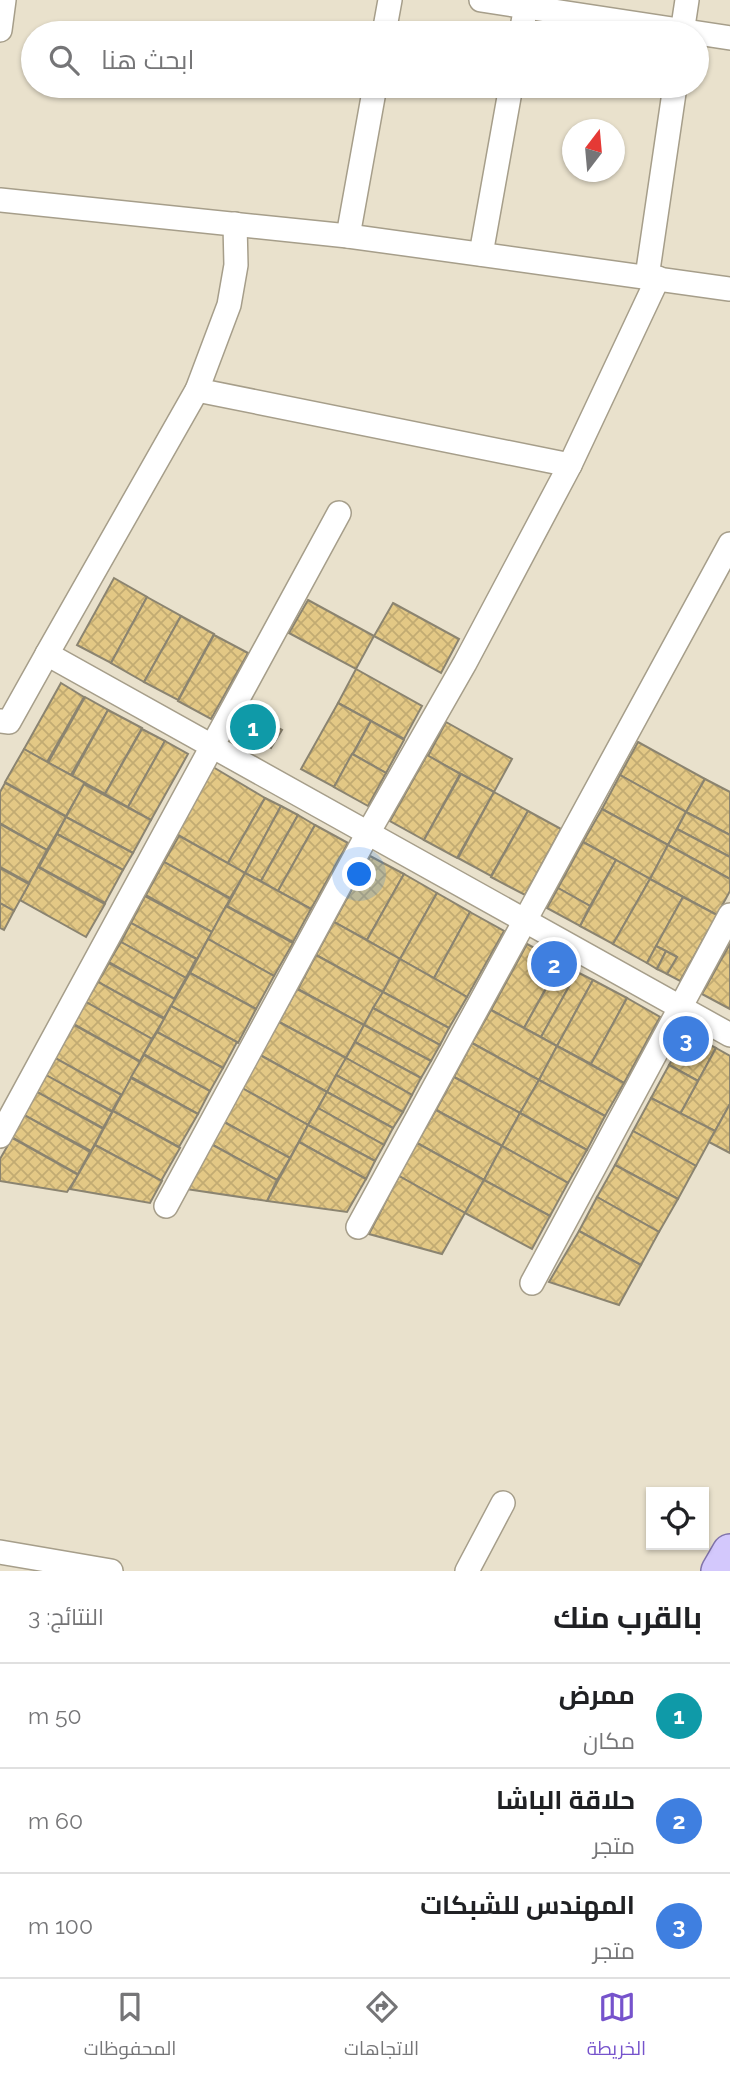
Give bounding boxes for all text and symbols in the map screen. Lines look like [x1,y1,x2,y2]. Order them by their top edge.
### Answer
search box [21,21,709,98]
icon: search [45,41,83,79]
text: ابحث هنا [101,45,195,75]
north arrow [562,119,625,182]
pin: 1 [230,701,276,753]
your location [342,857,376,891]
pin: 2 [531,938,577,990]
pin: 3 [663,1013,709,1065]
map controls [646,1487,709,1550]
button: locate [646,1487,709,1550]
text: بالقرب منك [553,1600,702,1635]
text: النتائج: 3 [28,1603,104,1630]
text: ممرض [559,1680,635,1710]
text: 50 m [28,1702,82,1729]
text: 1 [673,1702,685,1729]
text: مكان [583,1727,635,1754]
text: حلاقة الباشا [496,1785,635,1815]
text: 60 m [28,1807,83,1834]
text: 2 [673,1807,686,1834]
text: متجر [593,1832,635,1859]
text: المهندس للشبكات [420,1890,635,1920]
text: 100 m [28,1912,93,1939]
text: 3 [673,1912,685,1939]
text: متجر [593,1937,635,1964]
tab: المحفوظات [84,1988,176,2066]
tab: الاتجاهات [344,1988,419,2066]
tab: الخريطة [587,1988,646,2066]

